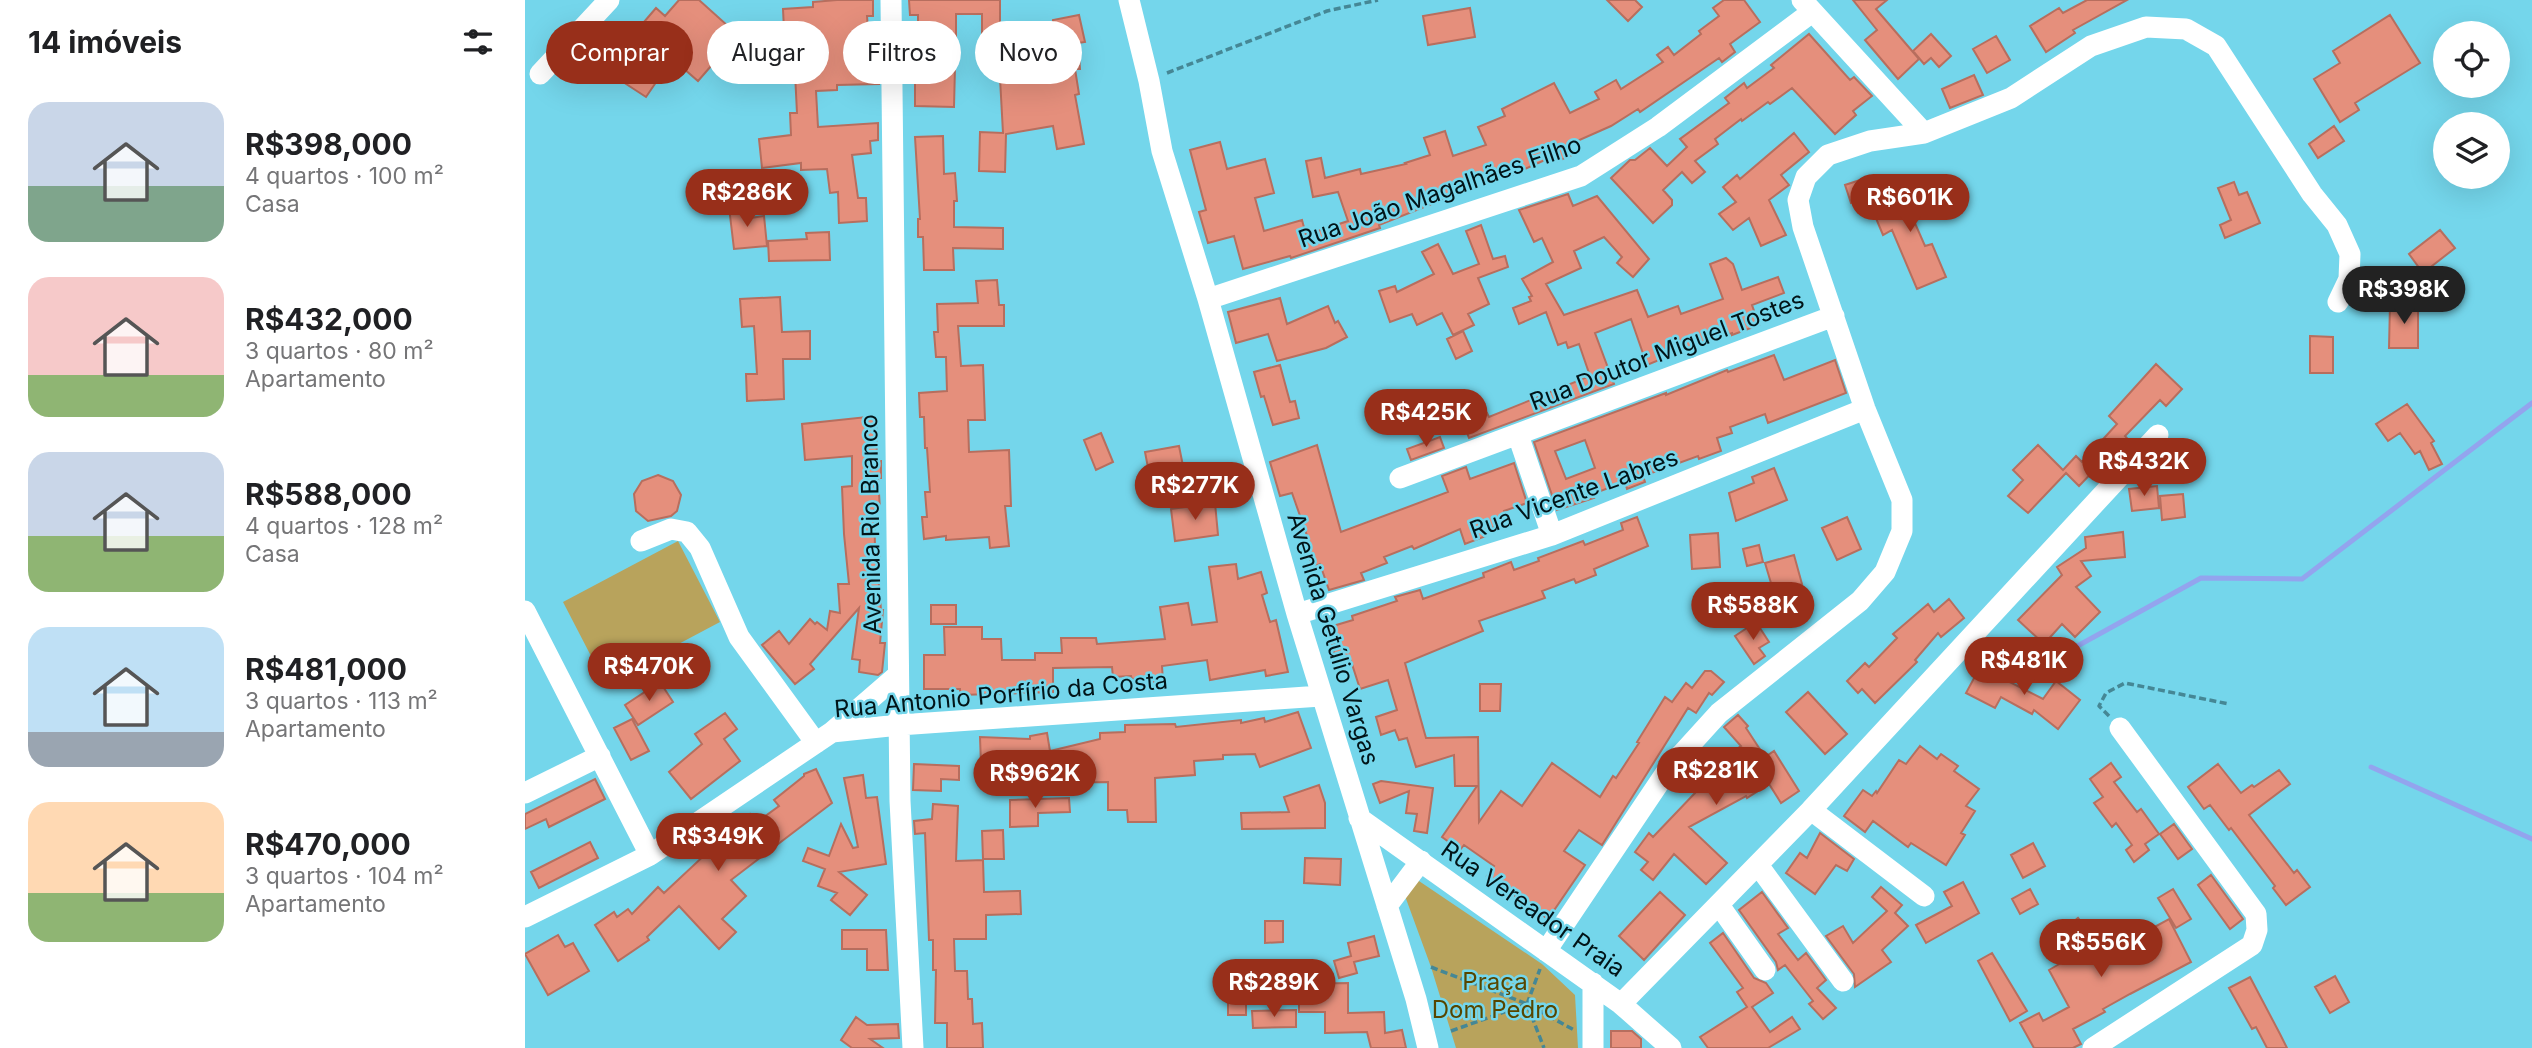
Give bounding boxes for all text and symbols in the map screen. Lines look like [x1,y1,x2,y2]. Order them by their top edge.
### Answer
chip: Comprar [546,21,693,84]
chip: Alugar [707,21,829,84]
chip: Filtros [843,21,961,84]
chip: Novo [975,21,1082,84]
map controls [2433,21,2510,189]
button: locate [2433,21,2510,98]
icon: filters [459,23,497,61]
text: 14 imóveis [28,24,182,60]
button: layers [2433,112,2510,189]
text: R$398,000 [245,126,412,162]
street label: Rua João Magalhães Filho [1295,129,1585,254]
icon: home [84,130,168,214]
text: 4 quartos · 100 m² [245,162,444,190]
pin: R$286K [690,170,804,229]
pin: R$601K [1853,174,1967,234]
text: R$286K [701,178,793,206]
text: R$601K [1866,183,1954,211]
text: Casa [245,190,300,218]
pin: R$398K [2347,266,2461,326]
text: R$398K [2358,275,2450,303]
street label: Rua Doutor Miguel Tostes [1526,285,1808,416]
text: R$432,000 [245,301,413,337]
icon: home [84,305,168,389]
text: 3 quartos · 80 m² [245,337,434,365]
text: Apartamento [245,365,386,393]
pin: R$425K [1369,390,1483,449]
text: R$425K [1380,398,1472,426]
street label: Avenida Rio Branco [854,414,887,634]
pin: R$432K [2087,438,2201,498]
street label: Rua Vicente Labres [1466,442,1682,545]
text: R$432K [2098,447,2190,475]
pin: R$277K [1138,462,1252,522]
text: R$277K [1151,471,1239,499]
text: R$588,000 [245,476,412,512]
icon: home [84,480,168,564]
street label: Avenida Getúlio Vargas [1281,509,1386,768]
text: 4 quartos · 128 m² [245,512,443,540]
text: Casa [245,540,300,568]
pin: R$588K [1696,582,1810,642]
text: R$588K [1707,591,1799,619]
pin: R$481K [1967,638,2081,697]
pin: R$470K [592,644,706,703]
text: R$481K [1980,646,2068,674]
text: R$481,000 [245,651,407,687]
text: R$470K [604,652,694,680]
icon: home [84,655,168,739]
street label: Rua Antonio Porfírio da Costa [833,665,1169,724]
text: 3 quartos · 113 m² [245,687,438,715]
text: Apartamento [245,715,386,743]
pin: R$281K [1659,748,1773,807]
pin: R$962K [978,750,1092,810]
text: R$281K [1673,756,1759,784]
text: R$962K [989,759,1081,787]
pin: R$349K [661,814,775,873]
text: R$349K [672,822,764,850]
text: R$470,000 [245,826,411,862]
icon: home [84,830,168,914]
street label: Rua Vereador Praia [1436,834,1631,983]
text: 3 quartos · 104 m² [245,862,444,890]
text: Apartamento [245,890,386,918]
pin: R$556K [2044,920,2158,979]
text: R$556K [2055,928,2147,956]
pin: R$289K [1217,960,1331,1019]
park label: Praça Dom Pedro [1432,967,1558,1024]
text: R$289K [1228,968,1320,996]

